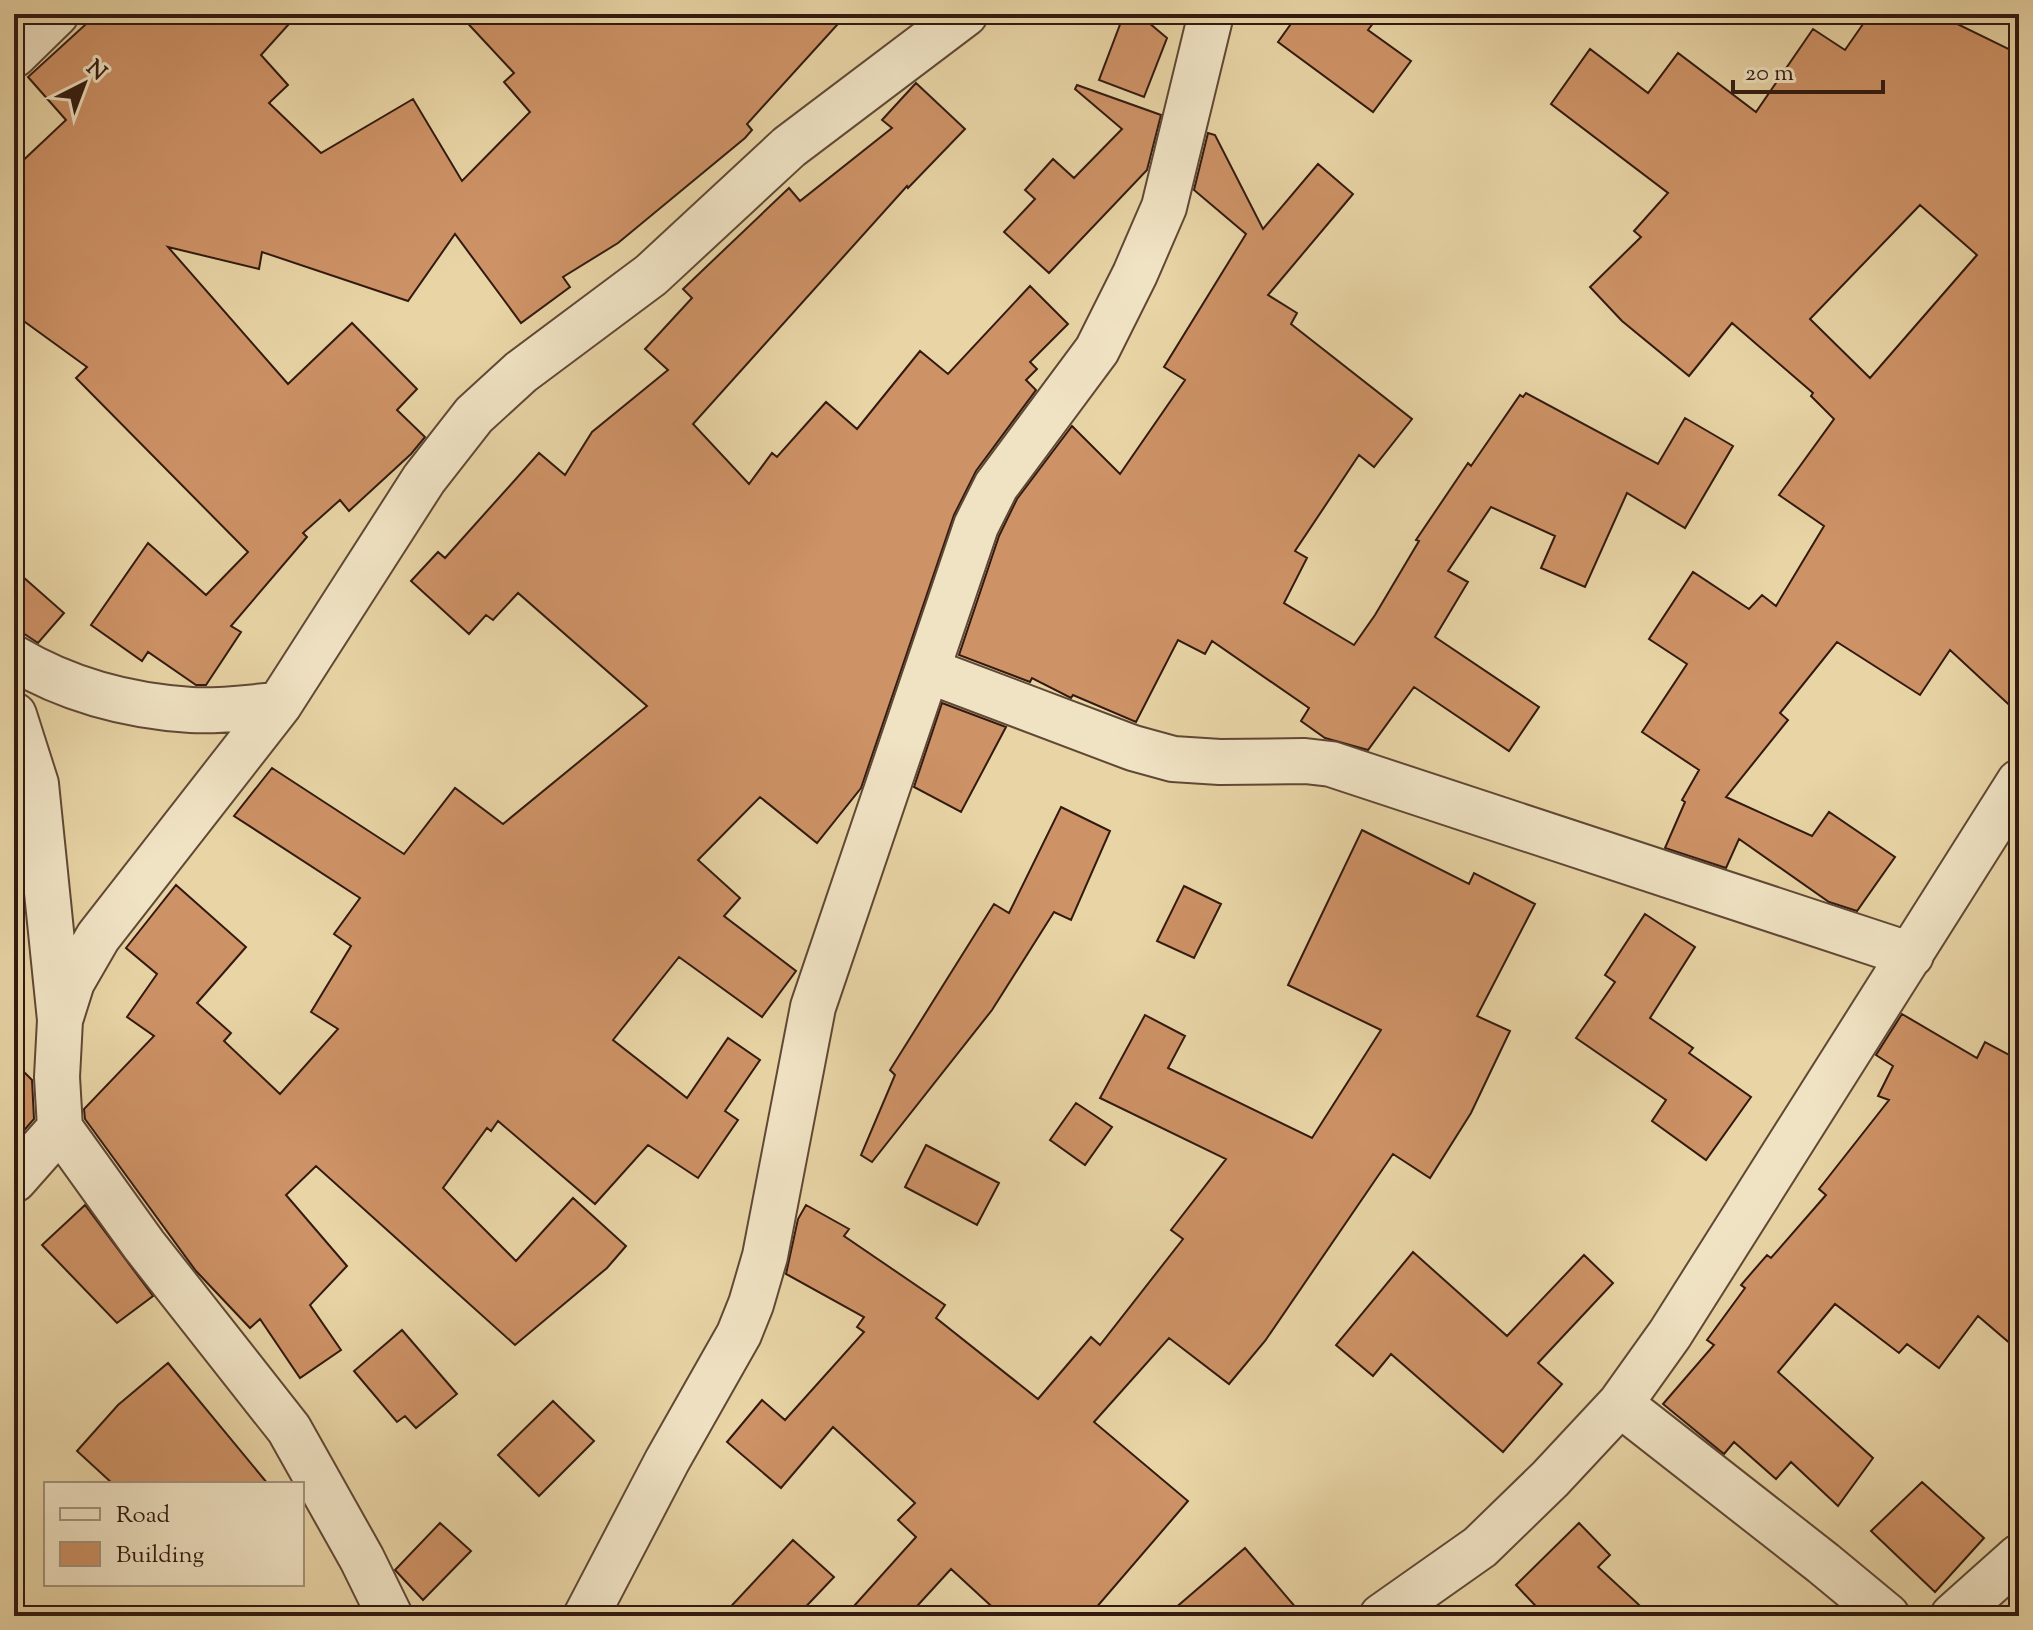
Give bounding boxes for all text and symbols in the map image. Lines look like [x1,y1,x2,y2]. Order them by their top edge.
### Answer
north arrow [44,44,124,124]
scale bar [1733,44,1883,94]
text: N [78,54,113,89]
text: 20 m [1745,57,1794,91]
legend [44,1482,304,1586]
text: Road [116,1499,170,1533]
text: Building [116,1539,205,1573]

